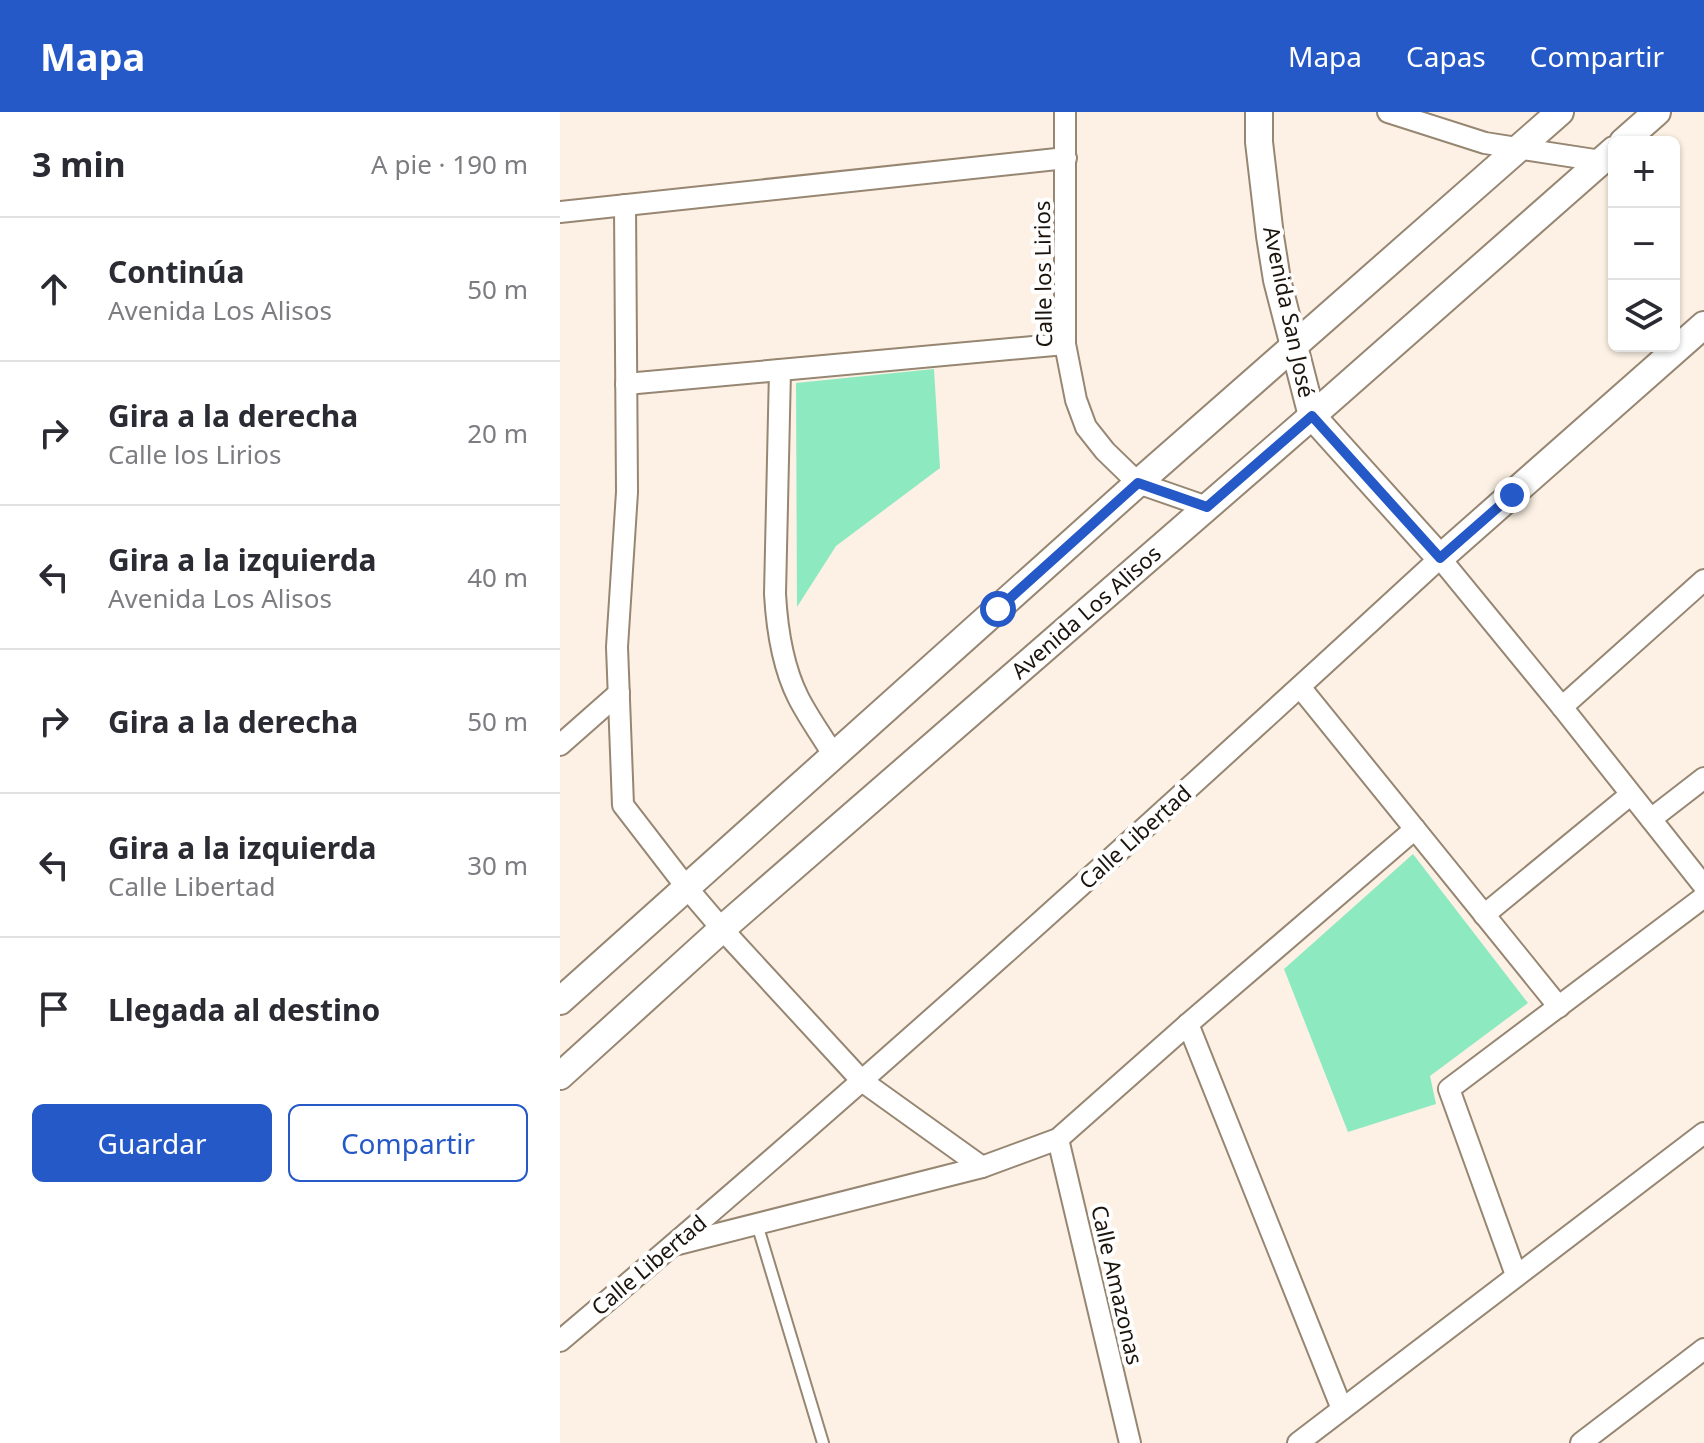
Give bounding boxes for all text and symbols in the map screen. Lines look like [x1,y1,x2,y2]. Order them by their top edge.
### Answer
text: Mapa [40,30,145,82]
text: Mapa [1288,37,1362,75]
text: Capas [1406,37,1486,75]
text: Compartir [1530,37,1664,75]
map controls [1608,136,1680,352]
button: + [1608,136,1680,208]
text: 3 min [32,141,126,187]
text: A pie · 190 m [371,146,528,182]
street label: Calle los Lirios [1026,200,1058,348]
button: − [1608,208,1680,280]
street label: Avenida San José [1257,223,1323,400]
text: Continúa [108,251,244,292]
icon: ahead [32,267,76,311]
text: 50 m [467,271,528,307]
button: layers [1608,280,1680,352]
text: Avenida Los Alisos [108,292,332,328]
text: Gira a la derecha [108,395,358,436]
icon: right [32,411,76,455]
text: 20 m [467,415,528,451]
text: Calle los Lirios [108,436,281,472]
route end [1494,477,1530,513]
street label: Avenida Los Alisos [1004,538,1167,685]
text: Gira a la izquierda [108,539,377,580]
icon: left [32,555,76,599]
text: 40 m [467,559,528,595]
text: Avenida Los Alisos [108,580,332,616]
route start [980,591,1016,627]
icon: right [32,699,76,743]
text: Gira a la derecha [108,701,358,742]
text: 50 m [467,703,528,739]
street label: Calle Libertad [1072,778,1197,895]
text: Gira a la izquierda [108,827,377,868]
icon: left [32,843,76,887]
text: 30 m [467,847,528,883]
text: Calle Libertad [108,868,276,904]
icon: arrive [32,987,76,1031]
text: Llegada al destino [108,989,380,1030]
button: Guardar [32,1104,272,1182]
button: Compartir [288,1104,528,1182]
street label: Calle Amazonas [1085,1202,1151,1367]
street label: Calle Libertad [584,1207,712,1321]

